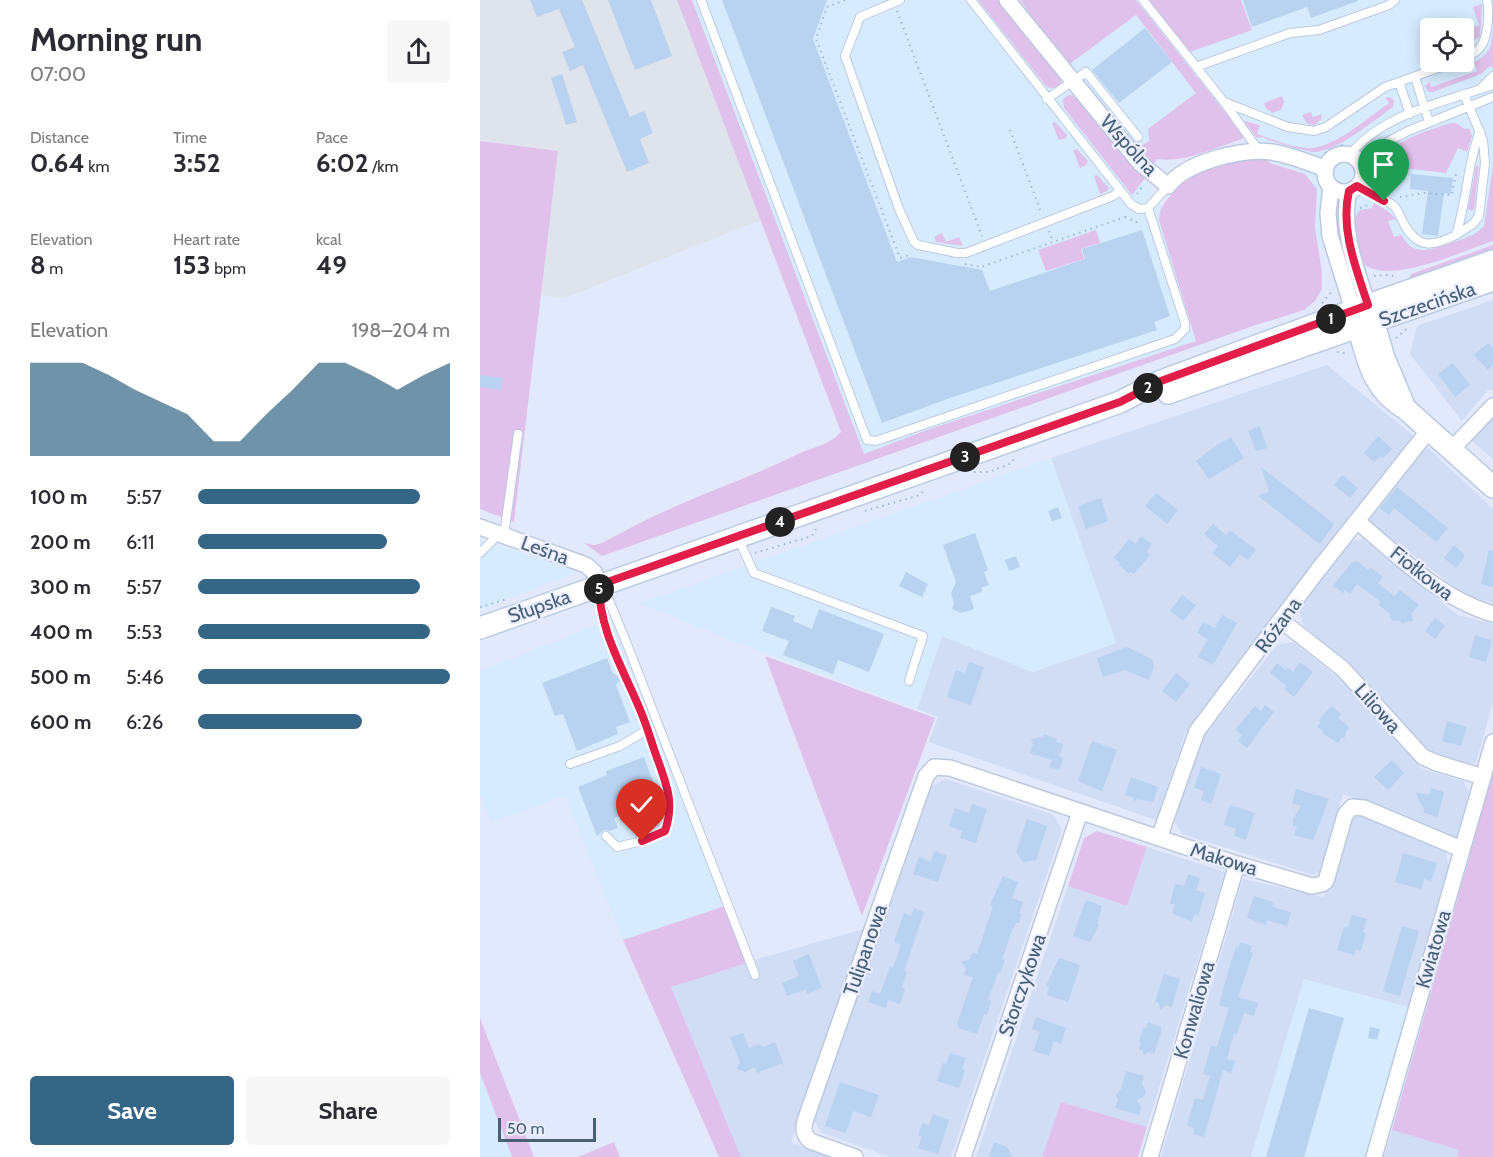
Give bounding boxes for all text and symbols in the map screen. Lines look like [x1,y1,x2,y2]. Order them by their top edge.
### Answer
map controls [1420,18,1474,72]
button: locate [1420,18,1474,72]
text: Morning run [30,19,202,59]
button: share [387,20,450,83]
text: 07:00 [30,62,86,86]
street label: Wspólna [1095,109,1163,181]
text: Distance [30,128,89,147]
text: Time [173,128,207,147]
text: Pace [316,128,348,147]
pin [1358,139,1409,201]
text: 0.64 [30,147,85,179]
text: 3:52 [173,147,221,179]
text: 6:02 [316,147,369,179]
icon: arrive [1367,148,1400,181]
text: km [85,157,109,176]
text: /km [369,157,398,176]
text: Elevation [30,230,93,249]
text: Heart rate [173,230,240,249]
text: kcal [316,230,342,249]
text: 8 [30,249,46,281]
text: 153 [173,249,211,281]
text: 49 [316,249,347,281]
text: m [46,259,63,278]
text: bpm [211,259,246,278]
street label: Szczecińska [1376,276,1479,332]
pin: 1 [1316,304,1346,334]
text: 1 [1328,309,1334,328]
text: Elevation [30,318,108,342]
text: 198–204 m [351,318,450,342]
pin: 2 [1133,373,1163,403]
text: 2 [1144,378,1152,397]
pin: 3 [950,442,980,472]
text: 3 [961,447,969,466]
text: 100 m [30,485,88,509]
text: 5:57 [126,485,162,509]
pin: 4 [765,507,795,537]
text: 4 [775,512,785,531]
text: 200 m [30,530,91,554]
text: 6:11 [126,530,155,554]
street label: Leśna [518,530,573,570]
street label: Fiołkowa [1386,541,1459,605]
pin: 5 [584,574,614,604]
text: 300 m [30,575,91,599]
text: 5:57 [126,575,162,599]
text: 5 [595,579,603,598]
street label: Słupska [504,584,574,628]
street label: Różana [1250,592,1306,657]
text: 400 m [30,620,93,644]
text: 5:53 [126,620,163,644]
text: 500 m [30,665,91,689]
text: 5:46 [126,665,164,689]
street label: Liliowa [1350,678,1407,738]
text: 600 m [30,710,91,734]
text: 6:26 [126,710,163,734]
pin [616,779,667,841]
icon: check [625,788,658,821]
street label: Makowa [1187,837,1261,881]
street label: Tulipanowa [838,901,892,999]
street label: Kwiatowa [1410,907,1456,991]
street label: Storczykowa [993,930,1051,1040]
street label: Konwaliowa [1169,958,1220,1062]
button: Save [30,1076,234,1145]
button: Share [246,1076,450,1145]
scale bar [498,1115,596,1142]
text: 50 m [507,1119,544,1138]

